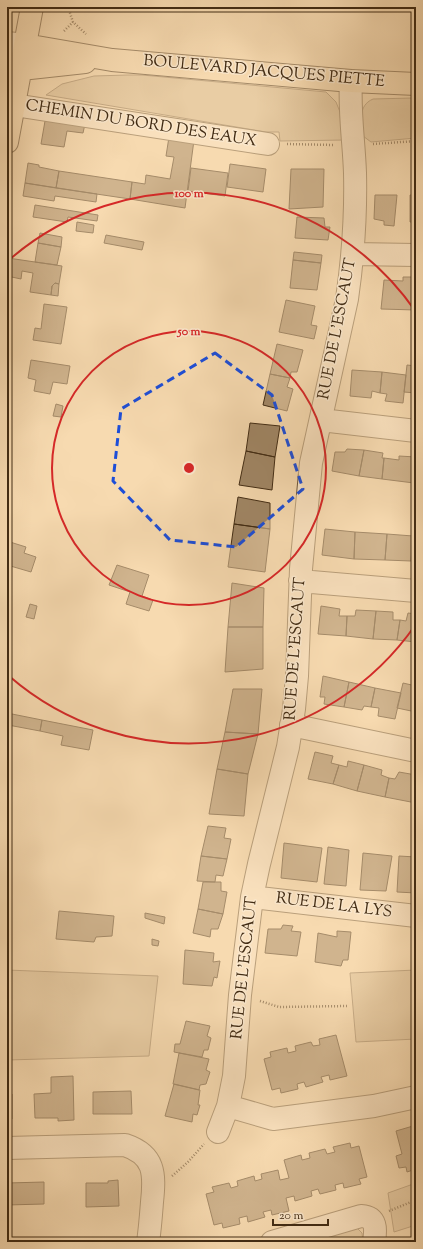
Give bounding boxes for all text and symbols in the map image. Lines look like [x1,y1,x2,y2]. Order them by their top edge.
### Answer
street label: BOULEVARD JACQUES PIETTE [142,50,386,94]
street label: CHEMIN DU BORD DES EAUX [24,94,258,154]
text: 100 m [173,185,204,203]
street label: RUE DE L'ESCAUT [313,256,363,402]
text: 50 m [177,323,201,341]
centre of rings [182,461,196,475]
street label: RUE DE L'ESCAUT [280,577,312,721]
street label: RUE DE LA LYS [275,887,393,925]
street label: RUE DE L'ESCAUT [226,895,264,1041]
scale bar [273,1201,328,1227]
text: 20 m [279,1207,304,1225]

